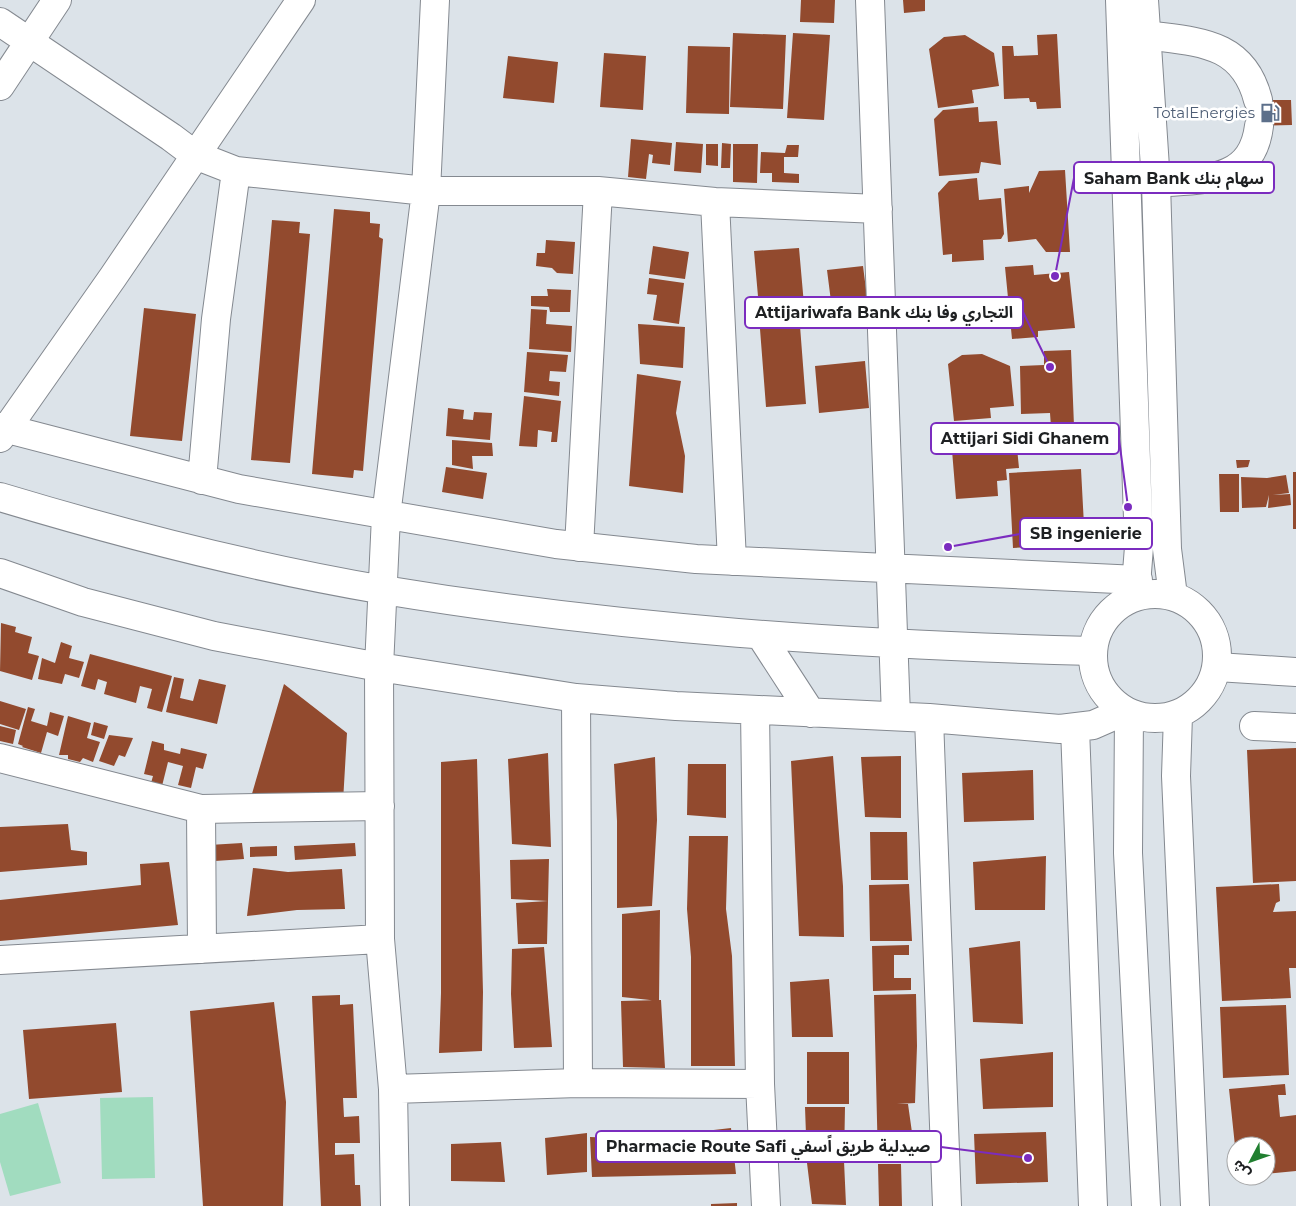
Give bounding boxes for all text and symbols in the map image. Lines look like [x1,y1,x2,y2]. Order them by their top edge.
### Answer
fuel station icon: TotalEnergies [1259,102,1281,124]
place label: TotalEnergies [1153,103,1255,122]
callout: Saham Bank سهام بنك [1074,162,1274,193]
text: Saham Bank سهام بنك [1084,169,1264,190]
callout: Attijariwafa Bank التجاري وفا بنك [745,297,1023,328]
text: Attijariwafa Bank التجاري وفا بنك [754,303,1013,326]
callout: Attijari Sidi Ghanem [931,423,1119,454]
text: Attijari Sidi Ghanem [940,429,1109,448]
callout: SB ingenierie [1020,518,1152,549]
text: SB ingenierie [1030,524,1142,543]
callout: Pharmacie Route Safi صيدلية طريق اًسفي [596,1131,941,1162]
text: Pharmacie Route Safi صيدلية طريق اًسفي [606,1134,930,1160]
north arrow [1226,1136,1276,1186]
text: ش [1228,1156,1254,1183]

